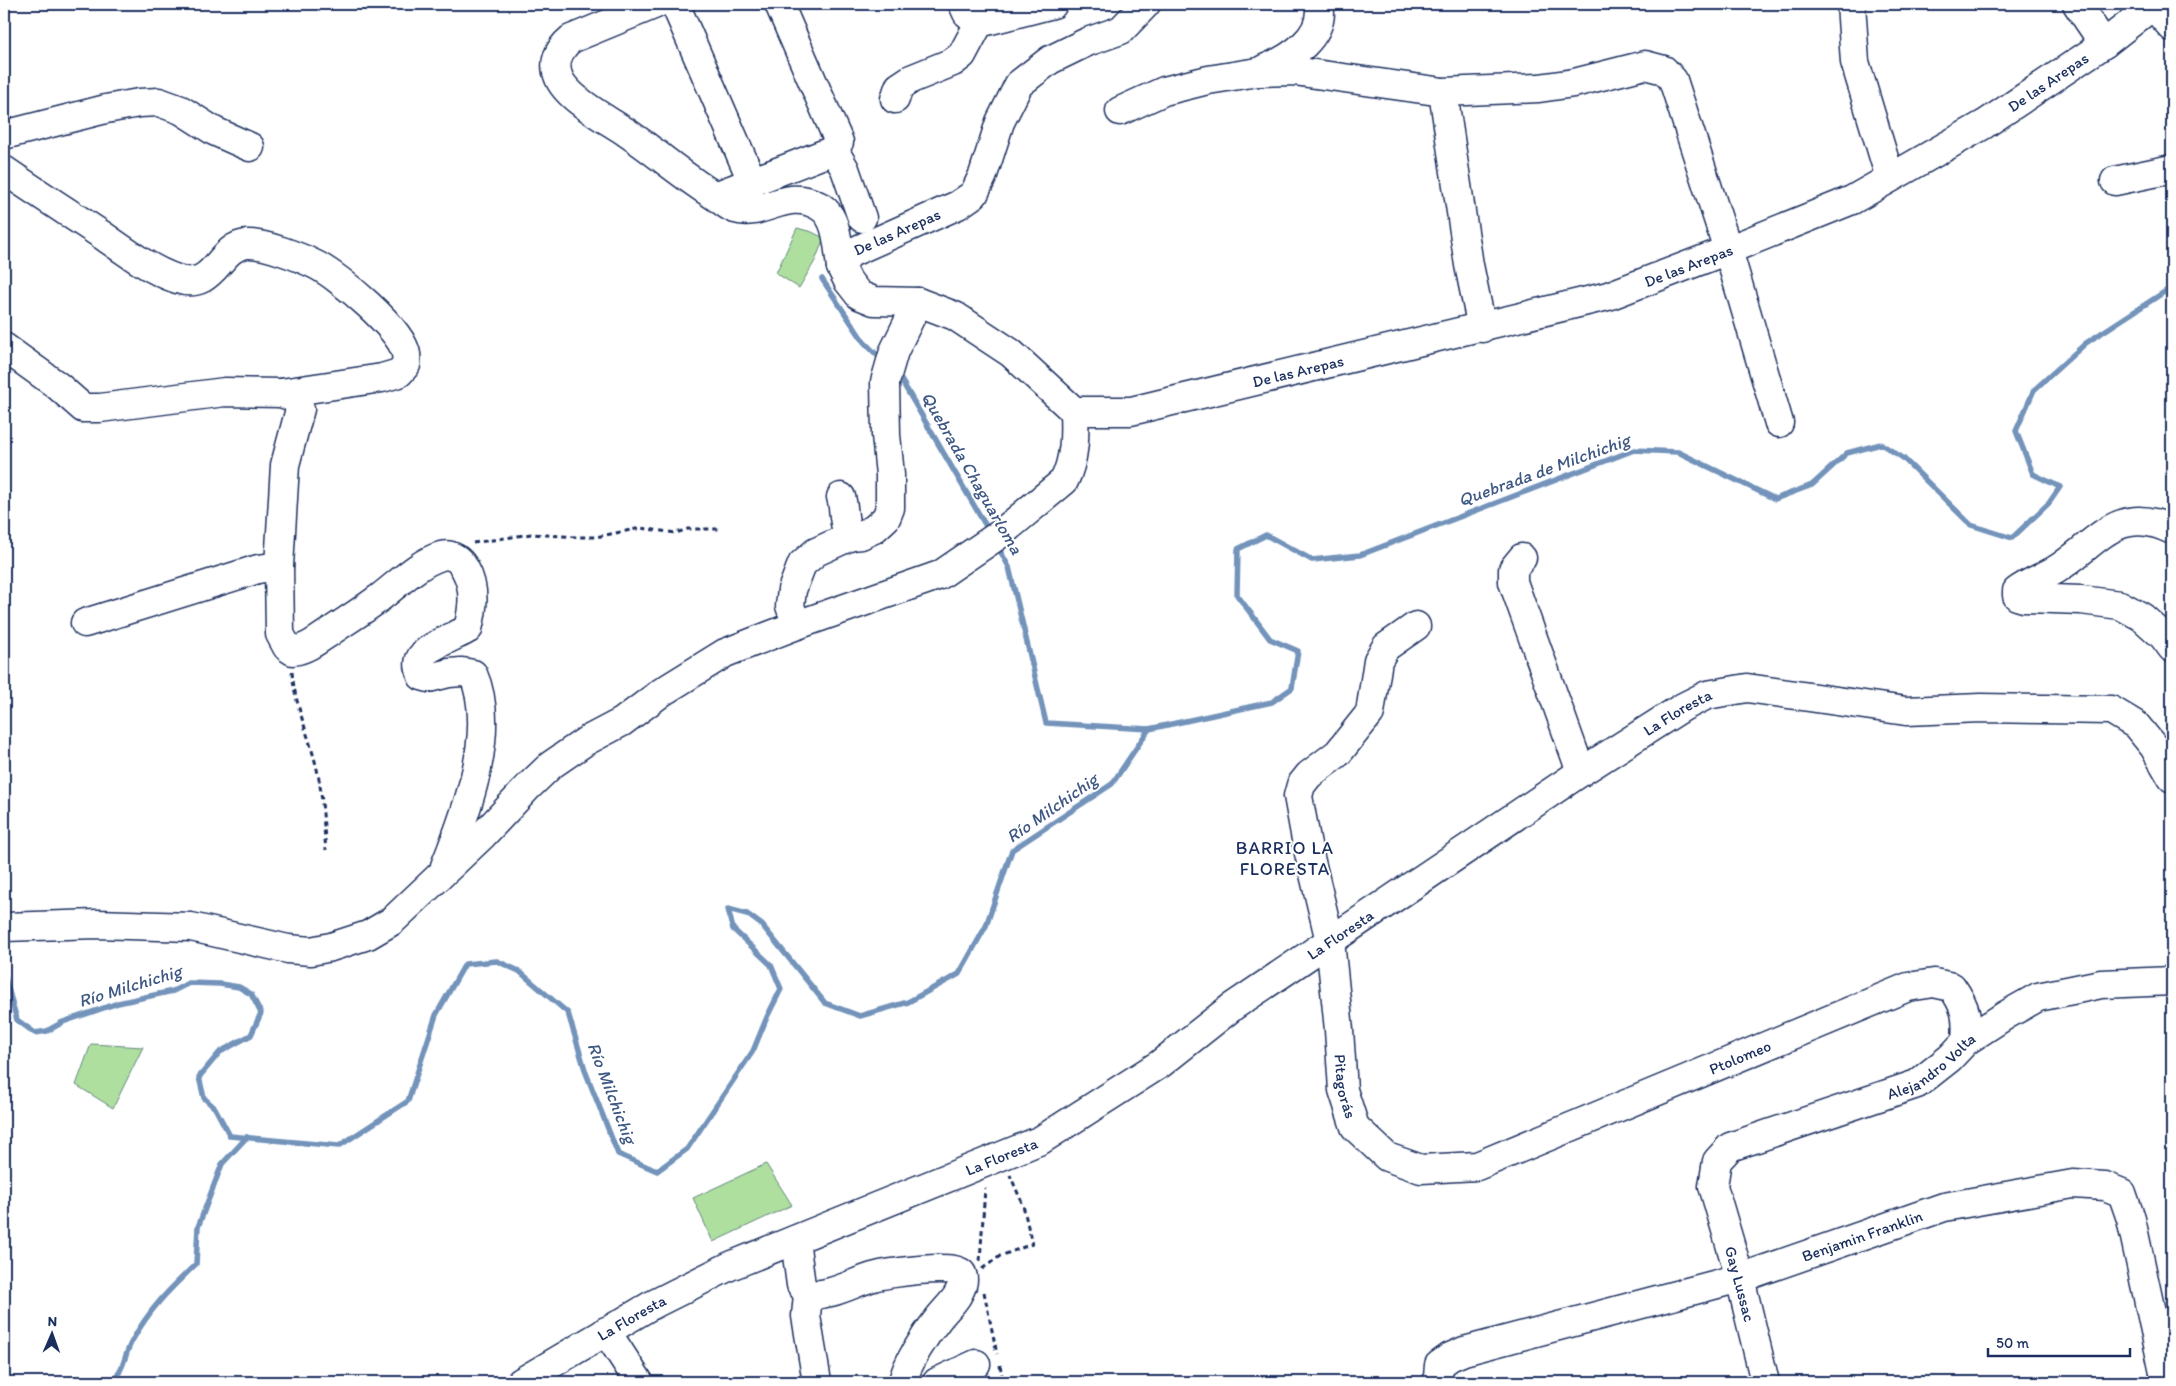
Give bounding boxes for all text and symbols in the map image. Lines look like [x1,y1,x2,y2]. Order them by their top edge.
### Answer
street label: De las Arepas [2004,48,2092,116]
street label: De las Arepas [851,204,943,260]
street label: De las Arepas [1642,240,1736,291]
street label: De las Arepas [1250,351,1346,391]
water label: Quebrada Chaguarloma [916,388,1028,559]
water label: Quebrada de Milchichig [1455,428,1635,511]
street label: La Floresta [1639,684,1715,740]
water label: Río Milchichig [1002,767,1104,848]
district label: BARRIO LA FLORESTA [1236,837,1334,880]
street label: La Floresta [1303,905,1378,963]
water label: Río Milchichig [76,959,187,1012]
street label: Alejandro Volta [1884,1028,1979,1103]
street label: Ptolomeo [1706,1035,1774,1078]
water label: Río Milchichig [583,1039,642,1149]
street label: Pitagorás [1331,1053,1361,1121]
street label: La Floresta [962,1133,1041,1179]
street label: Benjamin Franklin [1799,1206,1925,1265]
street label: Gay Lussac [1721,1244,1759,1324]
street label: La Floresta [594,1290,670,1345]
north arrow [28,1308,78,1358]
text: N [47,1313,57,1330]
scale bar [1988,1326,2131,1358]
text: 50 m [1996,1334,2029,1352]

